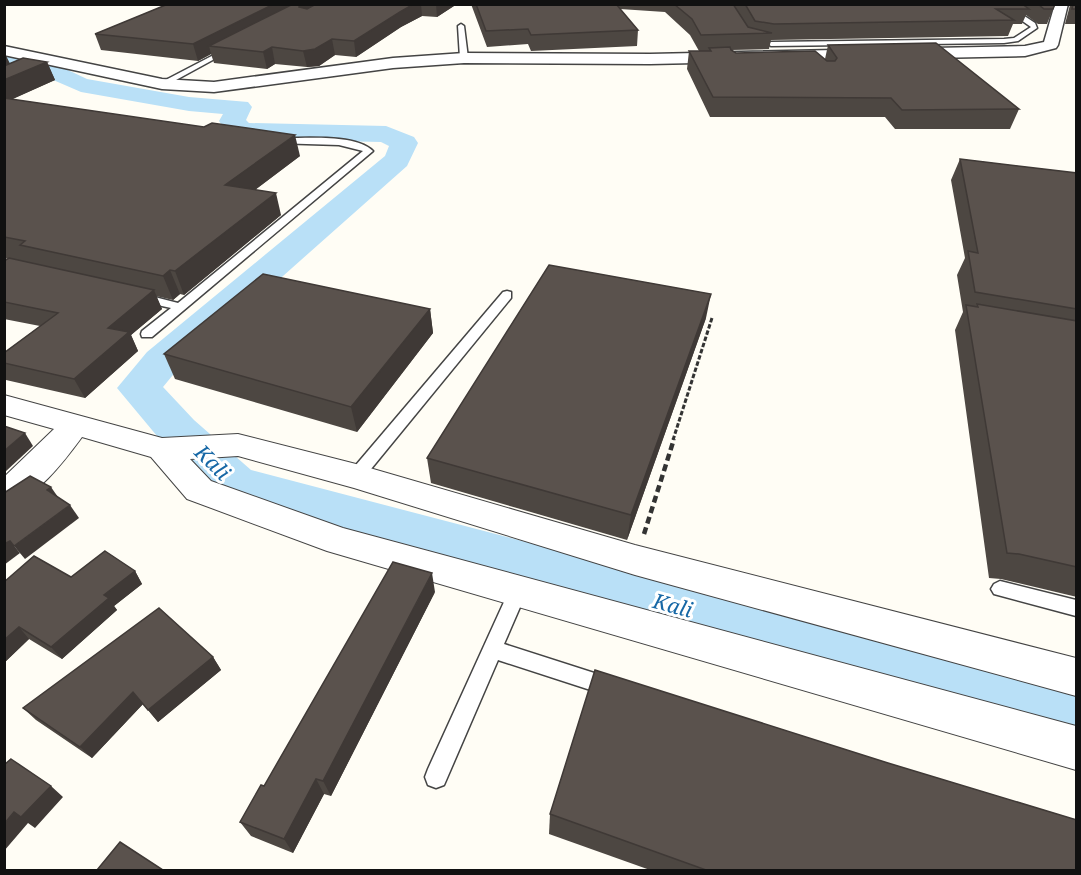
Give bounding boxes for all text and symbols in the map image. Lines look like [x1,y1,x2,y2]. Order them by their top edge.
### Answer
water label: Kali [188,437,237,486]
water label: Kali [649,586,696,624]

